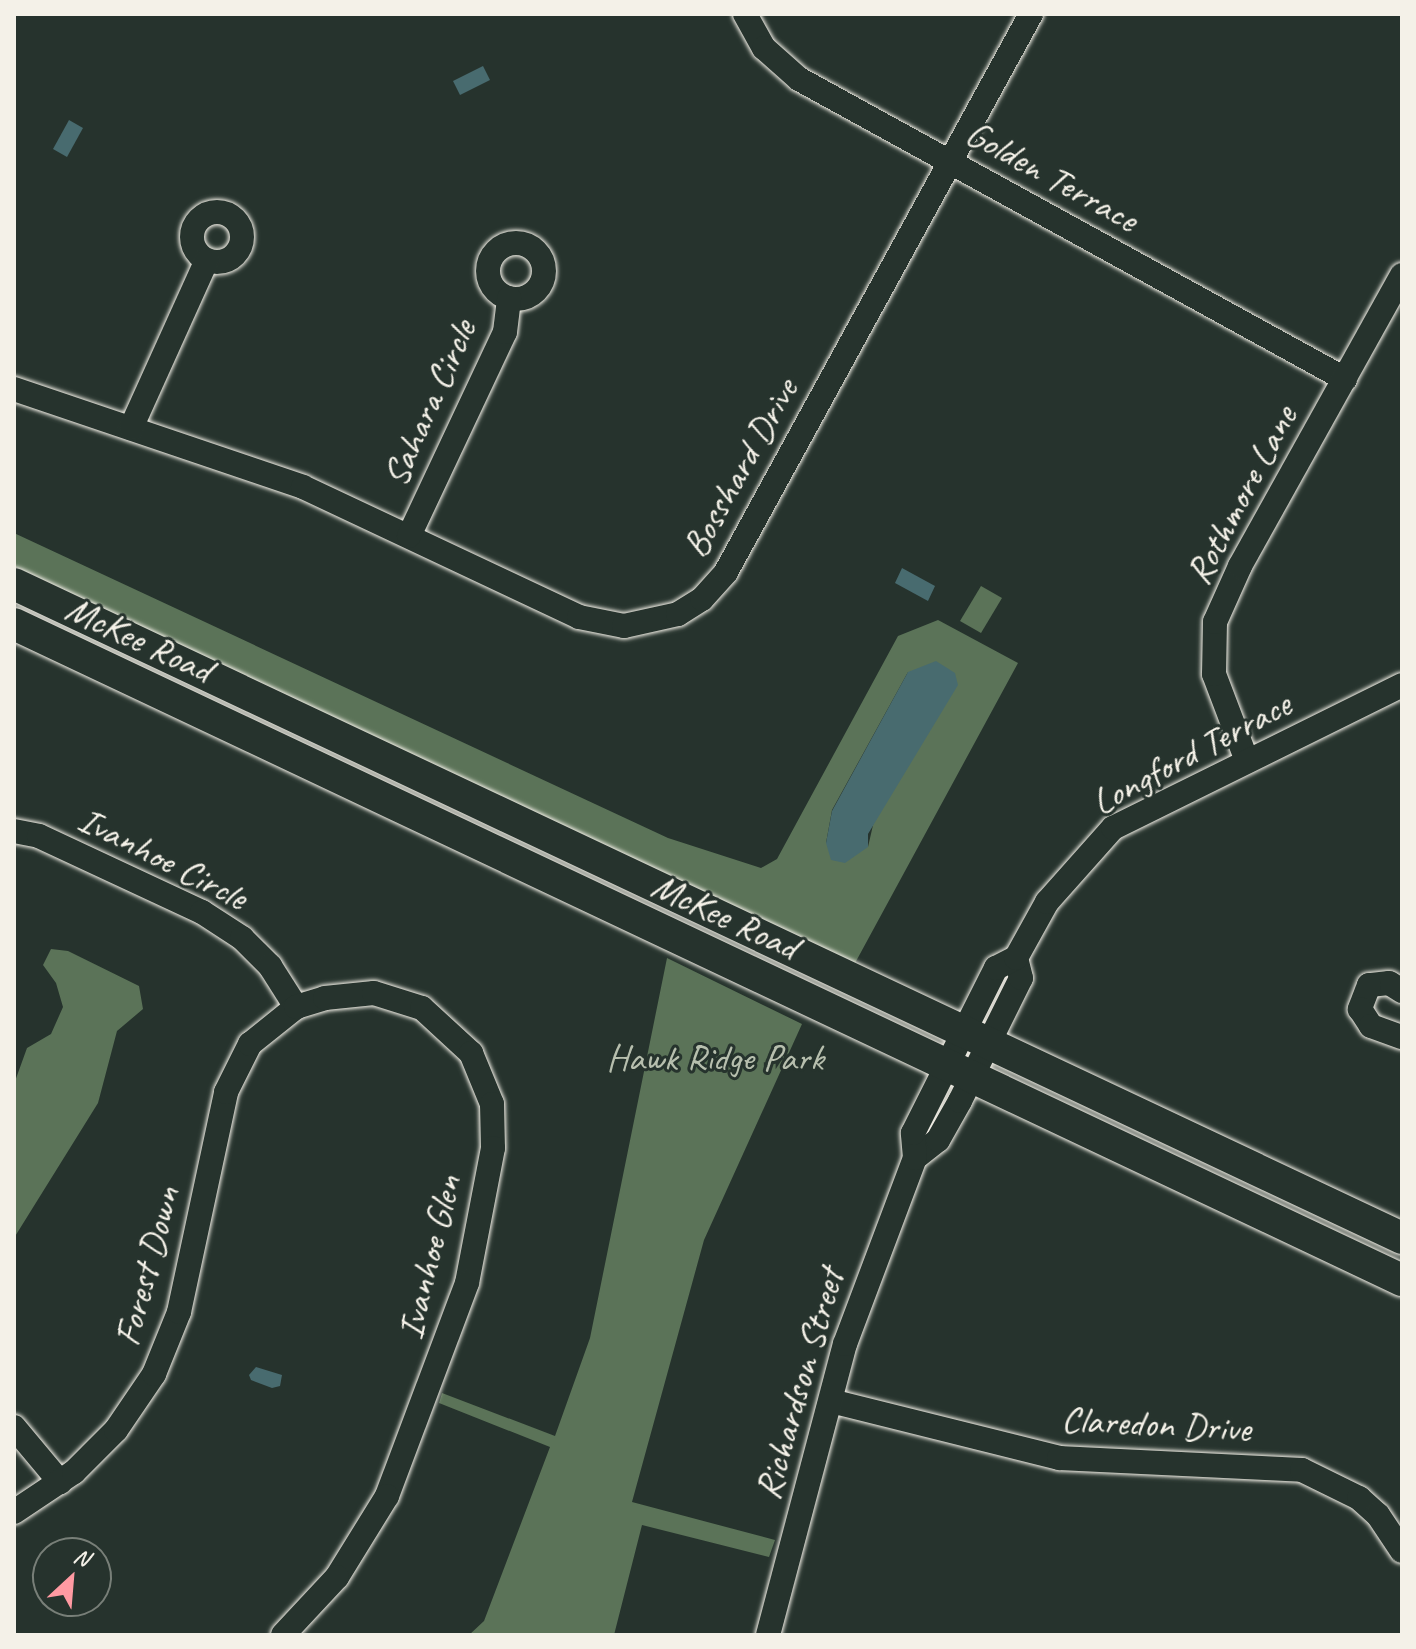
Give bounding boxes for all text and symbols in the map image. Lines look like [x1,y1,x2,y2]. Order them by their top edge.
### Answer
street label: Golden Terrace [959,111,1145,241]
street label: Sahara Circle [372,313,486,493]
street label: Bosshard Drive [672,371,808,565]
street label: Rothmore Lane [1175,398,1307,592]
street label: McKee Road [59,585,219,693]
street label: Longford Terrace [1084,682,1298,824]
street label: Ivanhoe Circle [71,796,255,920]
street label: McKee Road [645,862,805,970]
park label: Hawk Ridge Park [606,1035,824,1081]
street label: Ivanhoe Glen [387,1170,471,1344]
street label: Forest Down [104,1181,190,1351]
street label: Richardson Street [744,1264,854,1504]
street label: Claredon Drive [1060,1396,1252,1452]
north arrow [32,1537,112,1617]
text: N [69,1542,94,1573]

